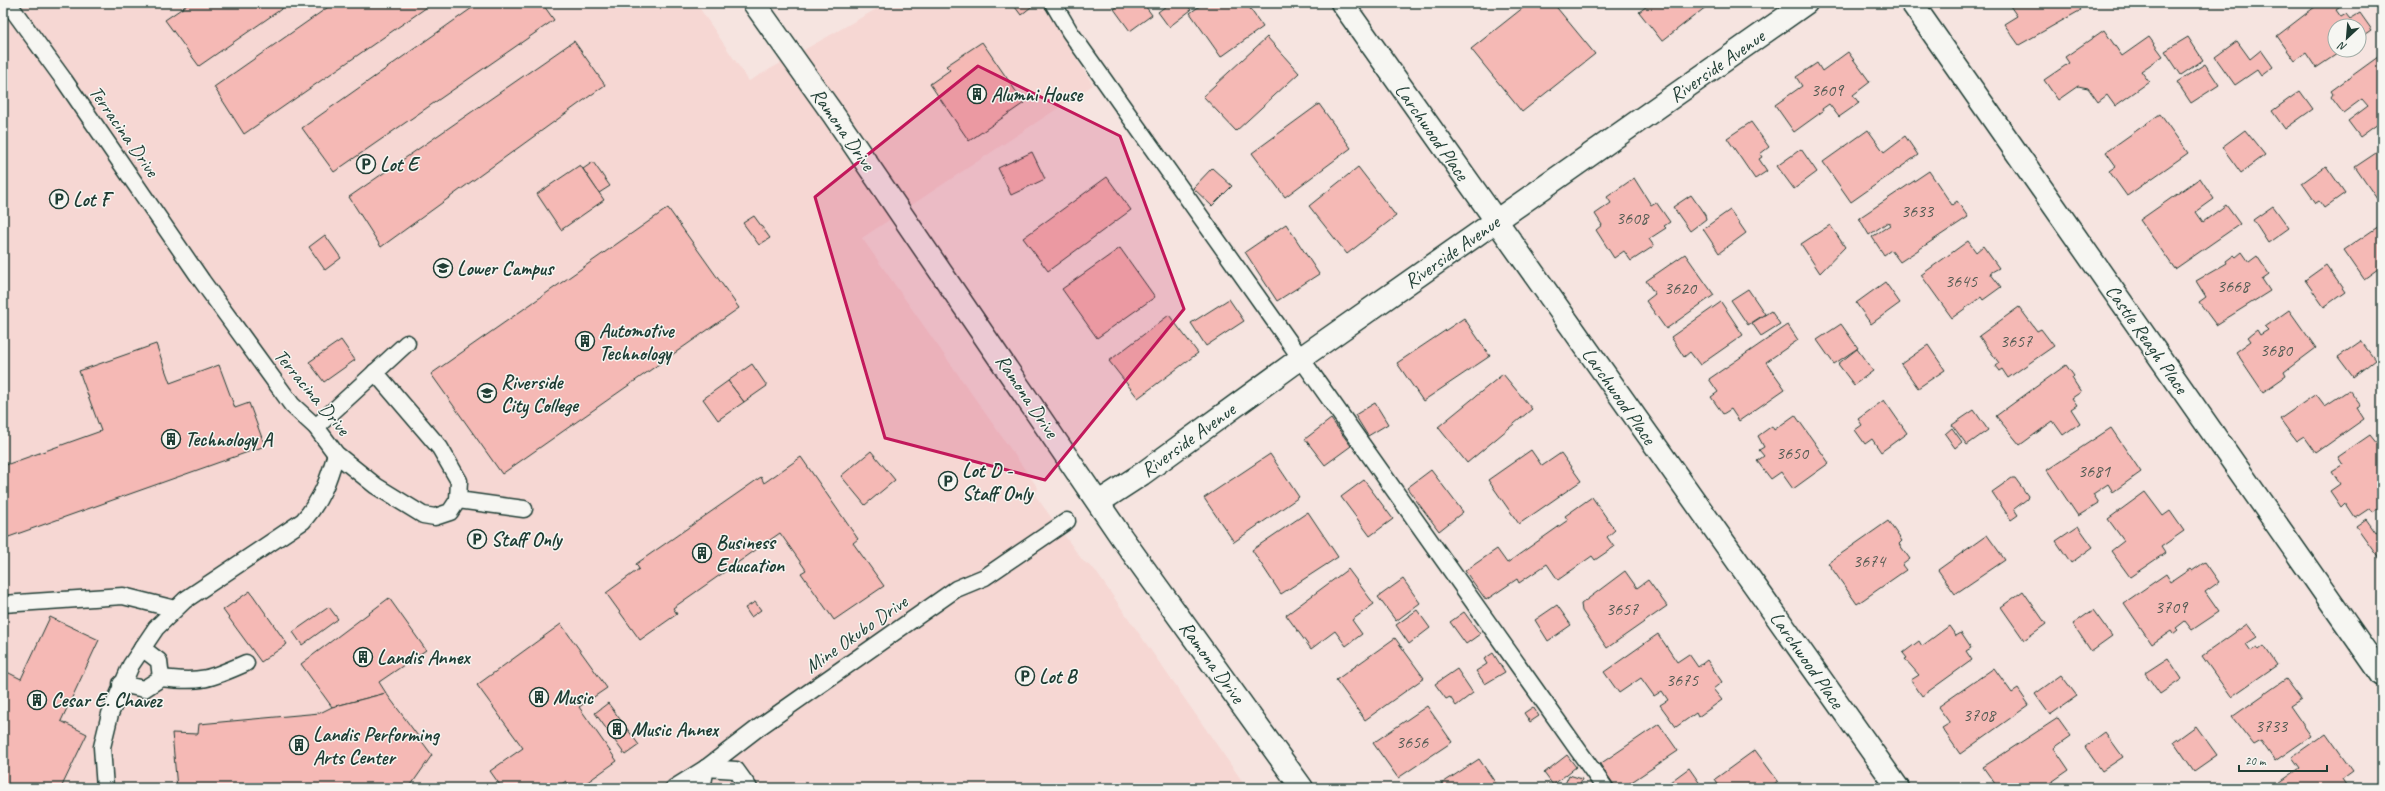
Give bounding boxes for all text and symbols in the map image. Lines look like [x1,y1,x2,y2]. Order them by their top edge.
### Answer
north arrow [2327,18,2367,58]
street label: Riverside Avenue [1664,23,1771,108]
text: N [2335,38,2349,55]
street label: Larchwood Place [1389,79,1475,187]
house number: 3609 [1811,79,1845,101]
street label: Terracina Drive [83,81,165,183]
place label: Alumni House [991,82,1083,107]
street label: Ramona Drive [805,83,881,176]
building icon: Alumni House [966,83,988,105]
place label: Lot E [380,152,421,177]
parking icon: Lot E [355,153,377,175]
place label: Lot F [73,187,114,212]
parking icon: Lot F [48,188,70,210]
house number: 3633 [1901,200,1935,222]
house number: 3608 [1616,207,1650,229]
street label: Riverside Avenue [1399,209,1506,294]
place label: Lower Campus [457,256,555,281]
school or university icon: Lower Campus [432,257,454,279]
house number: 3645 [1945,270,1978,292]
house number: 3668 [2217,275,2251,297]
house number: 3620 [1664,277,1698,299]
street label: Castle Reagh Place [2100,280,2195,400]
place label: Automotive Technology [599,318,675,366]
building icon: Automotive Technology [574,330,596,352]
house number: 3657 [2000,330,2033,352]
house number: 3680 [2260,339,2294,361]
street label: Terracina Drive [268,343,357,442]
street label: Larchwood Place [1576,343,1662,451]
street label: Ramona Drive [990,349,1065,444]
place label: Riverside City College [501,370,580,419]
school or university icon: Riverside City College [476,382,498,404]
street label: Riverside Avenue [1136,396,1241,483]
place label: Technology A [185,427,274,452]
building icon: Technology A [160,428,182,450]
house number: 3650 [1776,442,1810,464]
place label: Lot D - Staff Only [962,458,1035,506]
house number: 3681 [2078,460,2111,482]
parking icon: Lot D - Staff Only [937,470,959,492]
place label: Staff Only [491,527,564,552]
parking icon: Staff Only [466,528,488,550]
place label: Business Education [716,530,785,578]
building icon: Business Education [691,542,713,564]
house number: 3674 [1853,550,1887,572]
street label: Mine Okubo Drive [800,589,913,679]
house number: 3709 [2155,596,2189,618]
house number: 3657 [1606,598,1639,620]
street label: Larchwood Place [1764,607,1850,715]
street label: Ramona Drive [1174,616,1251,709]
place label: Landis Annex [377,645,471,670]
building icon: Landis Annex [352,646,374,668]
place label: Lot B [1039,664,1078,689]
parking icon: Lot B [1014,665,1036,687]
house number: 3675 [1666,669,1699,691]
place label: Music [553,685,594,710]
building icon: Music [528,686,550,708]
place label: Cesar E. Chavez [51,688,163,713]
building icon: Cesar E. Chavez [26,689,48,711]
house number: 3708 [1963,704,1997,726]
house number: 3733 [2255,715,2289,737]
place label: Music Annex [631,717,720,742]
building icon: Music Annex [606,718,628,740]
place label: Landis Performing Arts Center [313,722,441,770]
house number: 3656 [1396,731,1429,753]
building icon: Landis Performing Arts Center [288,734,310,756]
scale bar [2239,747,2327,773]
text: 20 m [2245,753,2267,769]

